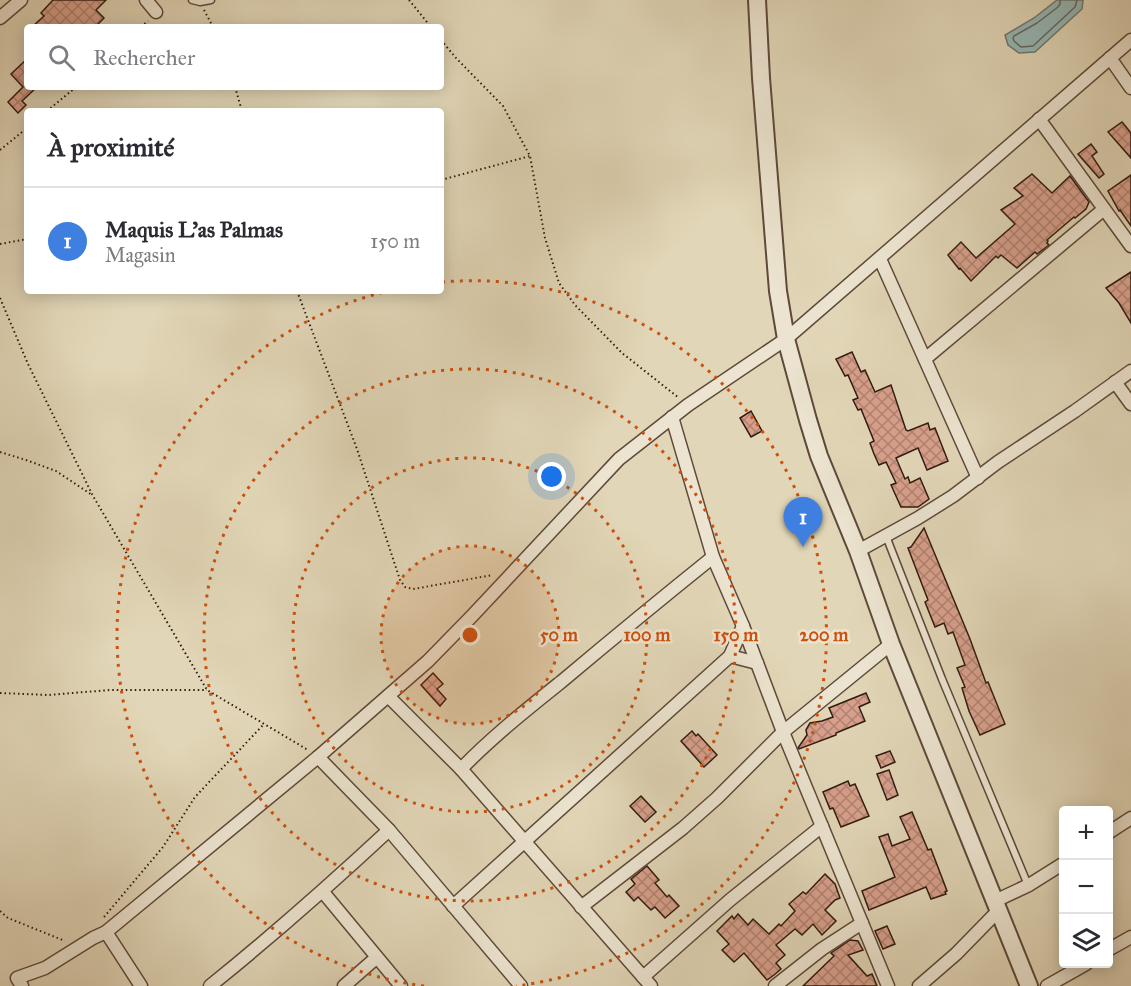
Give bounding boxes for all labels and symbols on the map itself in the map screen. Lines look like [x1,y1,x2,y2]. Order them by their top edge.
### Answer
your location [537,462,566,491]
pin: 1 [784,498,822,547]
text: 50 m [540,624,579,646]
text: 100 m [624,624,671,646]
text: 150 m [714,624,759,646]
text: 200 m [800,624,849,646]
centre of rings [460,625,480,645]

